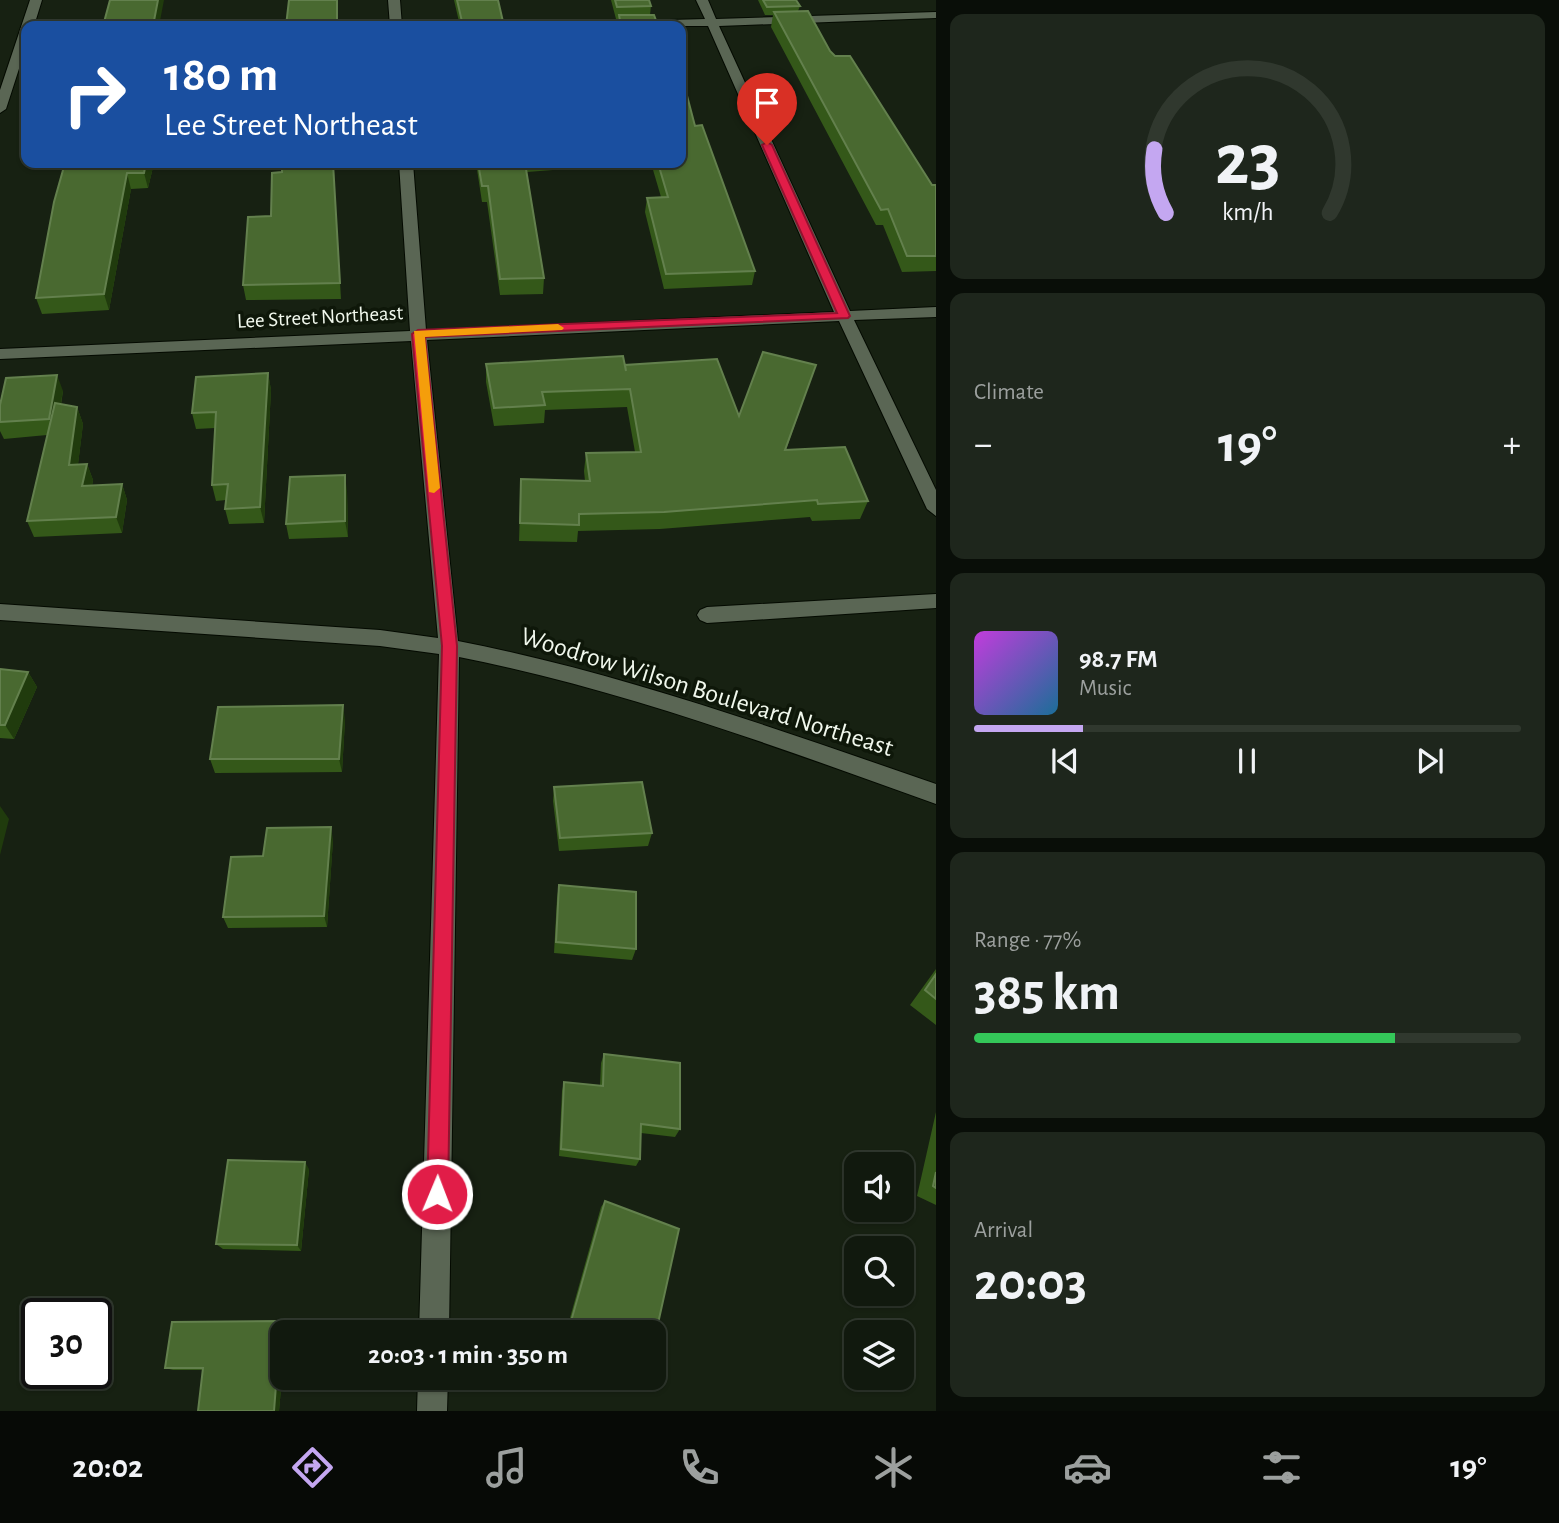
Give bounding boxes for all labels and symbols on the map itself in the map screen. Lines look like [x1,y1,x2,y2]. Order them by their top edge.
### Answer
pin [737,73,797,145]
street label: Lee Street Northeast [236,302,404,332]
street label: Woodrow Wilson Boulevard Northeast [518,623,896,761]
position arrow [400,1157,474,1231]
speed limit sign: 30 [21,1298,112,1389]

